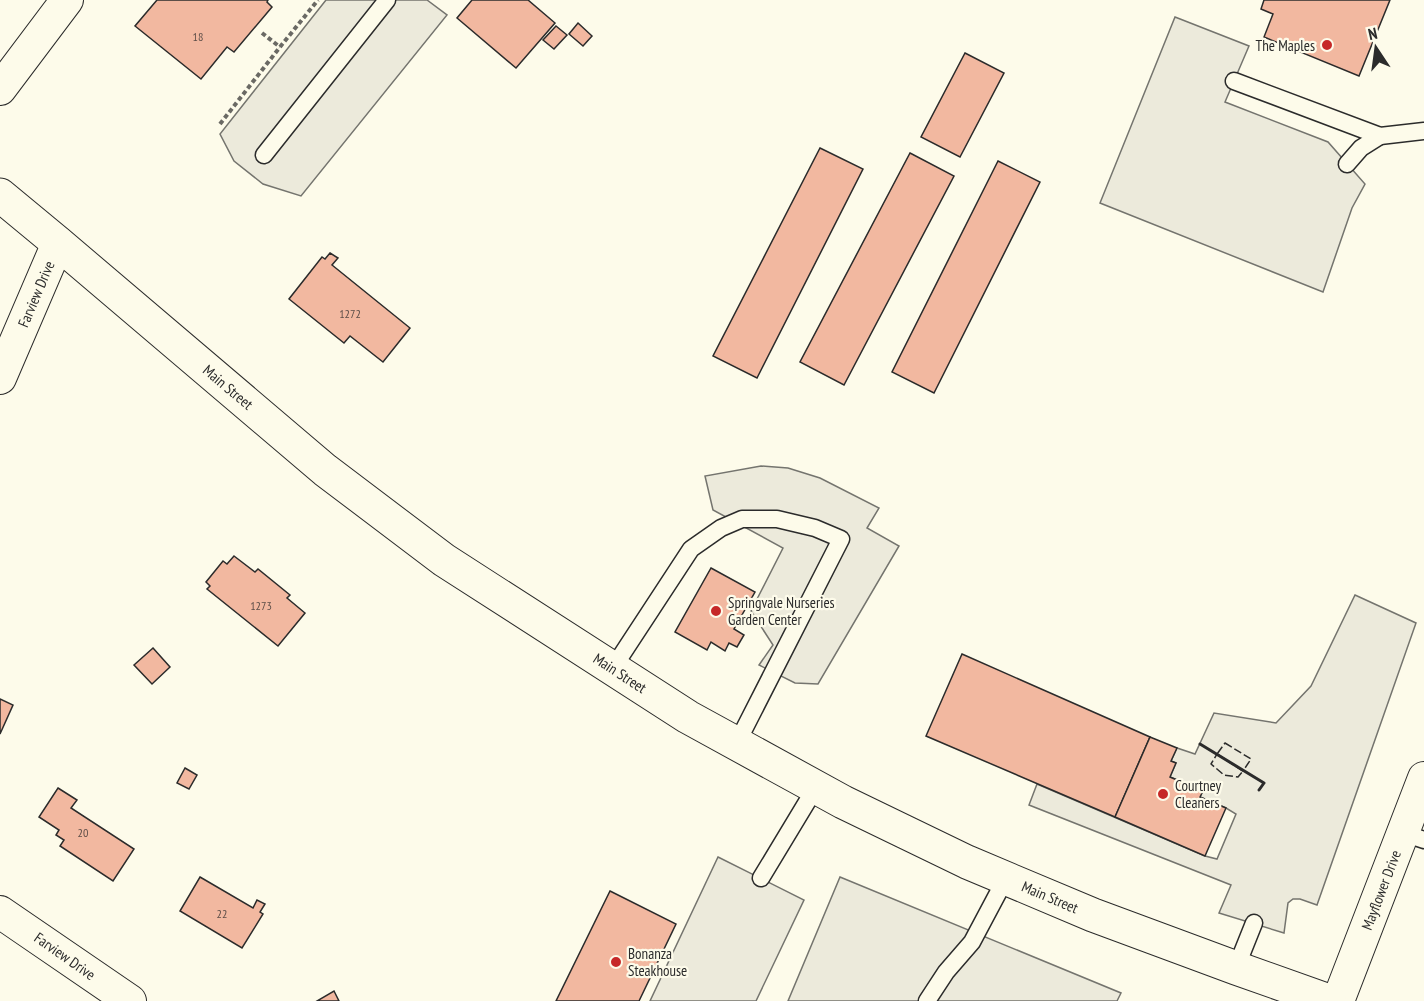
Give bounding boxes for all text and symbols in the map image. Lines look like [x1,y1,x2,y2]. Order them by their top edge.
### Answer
north arrow [1346,18,1406,78]
text: N [1366,23,1379,44]
house number: 18 [193,29,203,44]
place label: The Maples [1255,36,1315,55]
marker: The Maples [1320,38,1334,52]
street label: Farview Drive [13,258,59,330]
house number: 1272 [339,306,361,321]
street label: Main Street [199,361,257,413]
place label: Springvale Nurseries Garden Center [728,593,835,629]
house number: 1273 [250,598,272,613]
marker: Springvale Nurseries Garden Center [709,604,723,618]
street label: Main Street [590,649,650,697]
place label: Courtney Cleaners [1175,776,1222,812]
marker: Courtney Cleaners [1156,787,1170,801]
house number: 20 [78,825,88,840]
street label: Mayflower Drive [1357,847,1405,933]
street label: Main Street [1019,877,1081,917]
house number: 22 [217,906,227,921]
street label: Farview Drive [31,928,99,984]
place label: Bonanza Steakhouse [628,944,687,980]
marker: Bonanza Steakhouse [609,955,623,969]

